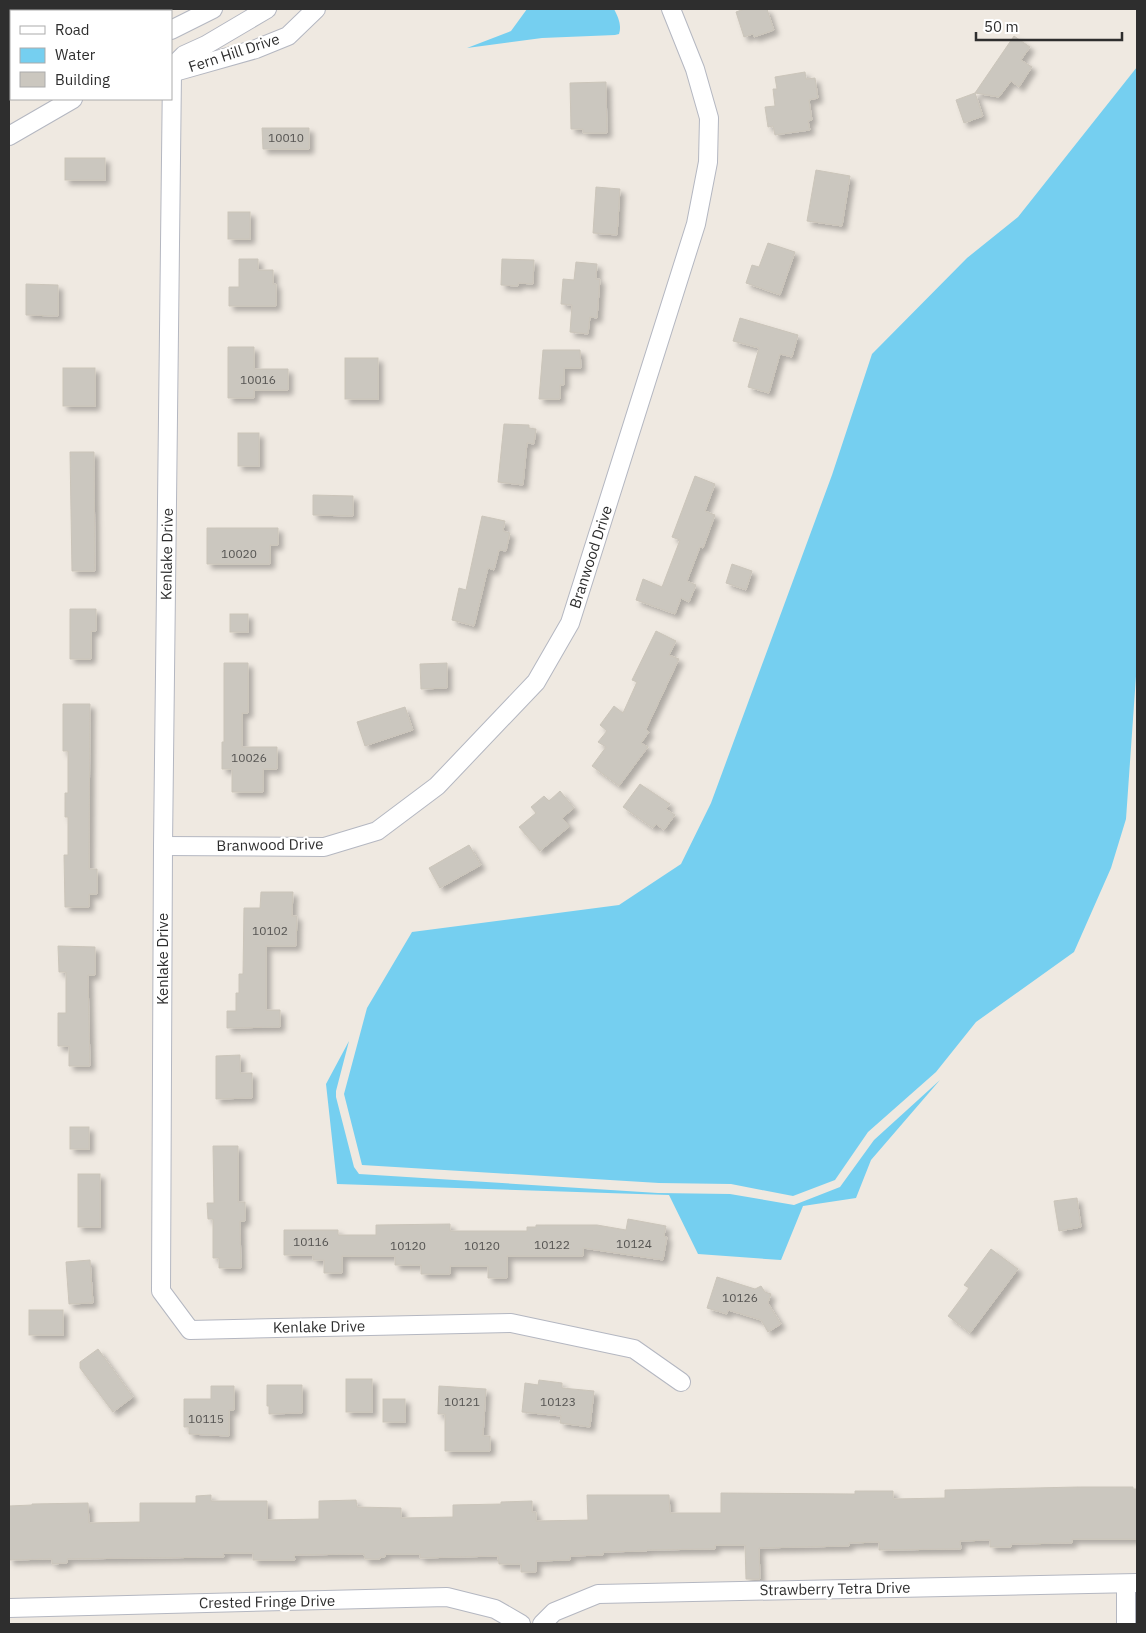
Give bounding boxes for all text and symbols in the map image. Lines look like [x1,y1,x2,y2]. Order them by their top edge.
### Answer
legend [10,10,172,100]
scale bar [976,10,1122,42]
text: 50 m [984,17,1019,36]
text: Road [55,20,90,39]
street label: Fern Hill Drive [186,29,282,76]
text: Water [55,45,96,64]
text: Building [55,70,110,89]
house number: 10010 [268,130,304,145]
house number: 10016 [240,372,276,387]
street label: Branwood Drive [565,503,616,611]
street label: Kenlake Drive [156,508,177,600]
house number: 10020 [221,546,257,561]
house number: 10026 [231,750,267,765]
street label: Branwood Drive [216,834,324,855]
street label: Kenlake Drive [153,913,172,1005]
house number: 10102 [252,923,288,938]
house number: 10116 [293,1234,329,1249]
house number: 10124 [616,1236,652,1251]
house number: 10122 [534,1237,570,1252]
house number: 10120 [390,1238,426,1253]
house number: 10120 [464,1238,500,1253]
house number: 10126 [722,1290,758,1305]
street label: Kenlake Drive [273,1316,365,1337]
house number: 10121 [444,1394,480,1409]
house number: 10123 [540,1394,576,1409]
house number: 10115 [188,1411,224,1426]
street label: Strawberry Tetra Drive [759,1578,911,1599]
street label: Crested Fringe Drive [199,1591,335,1612]

